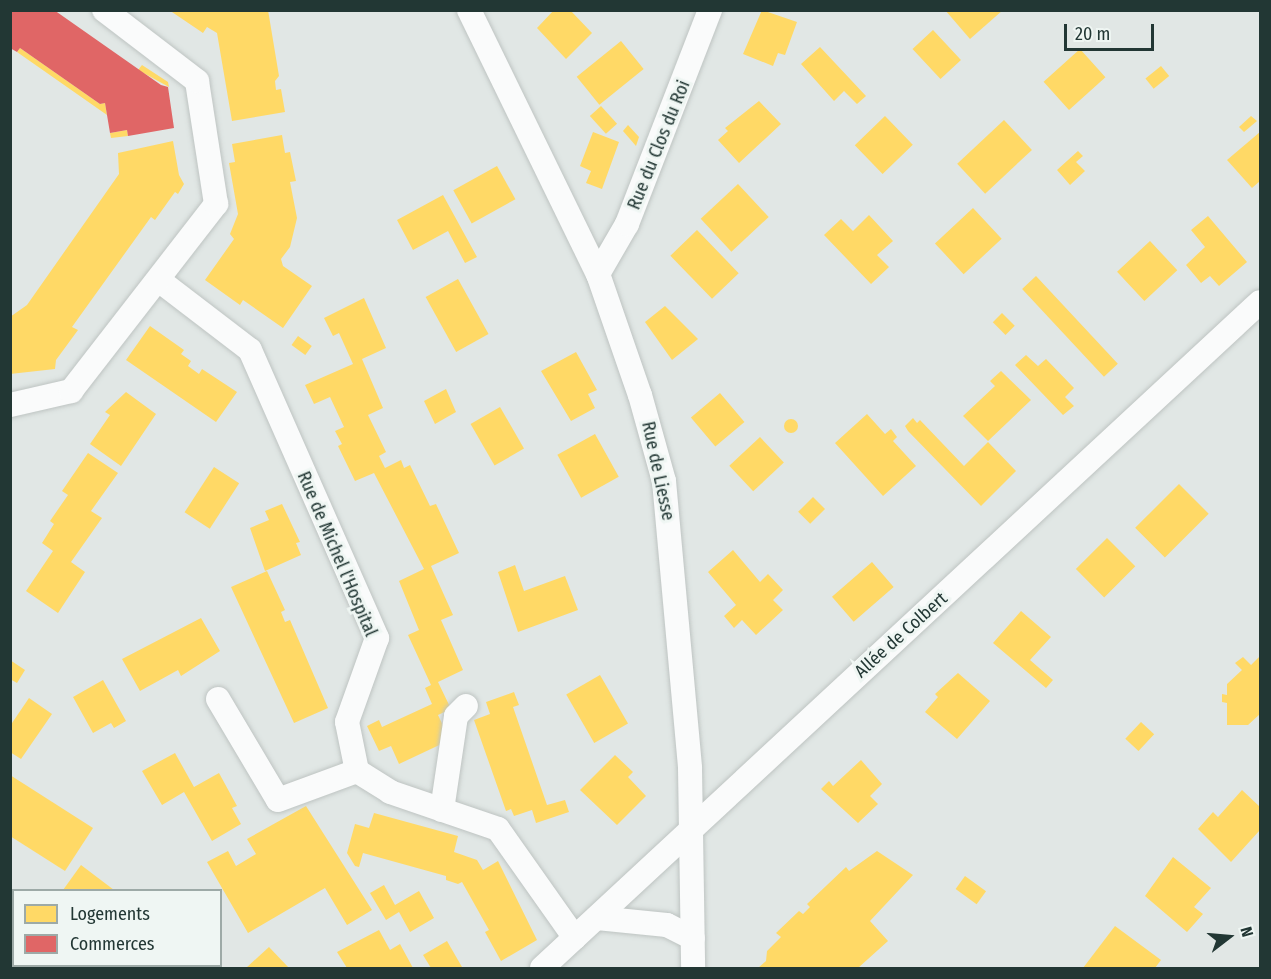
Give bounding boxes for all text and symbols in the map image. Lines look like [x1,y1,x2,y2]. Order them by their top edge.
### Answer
scale bar [1067,12,1157,50]
text: 20 m [1075,23,1110,45]
street label: Rue du Clos du Roi [623,77,695,213]
street label: Rue de Liesse [637,420,679,522]
street label: Rue de Michel l'Hospital [292,468,382,640]
street label: Allée de Colbert [850,588,952,682]
legend [12,889,222,967]
text: Logements [70,903,150,925]
north arrow [1199,907,1259,967]
text: N [1236,925,1257,939]
text: Commerces [70,933,155,955]

